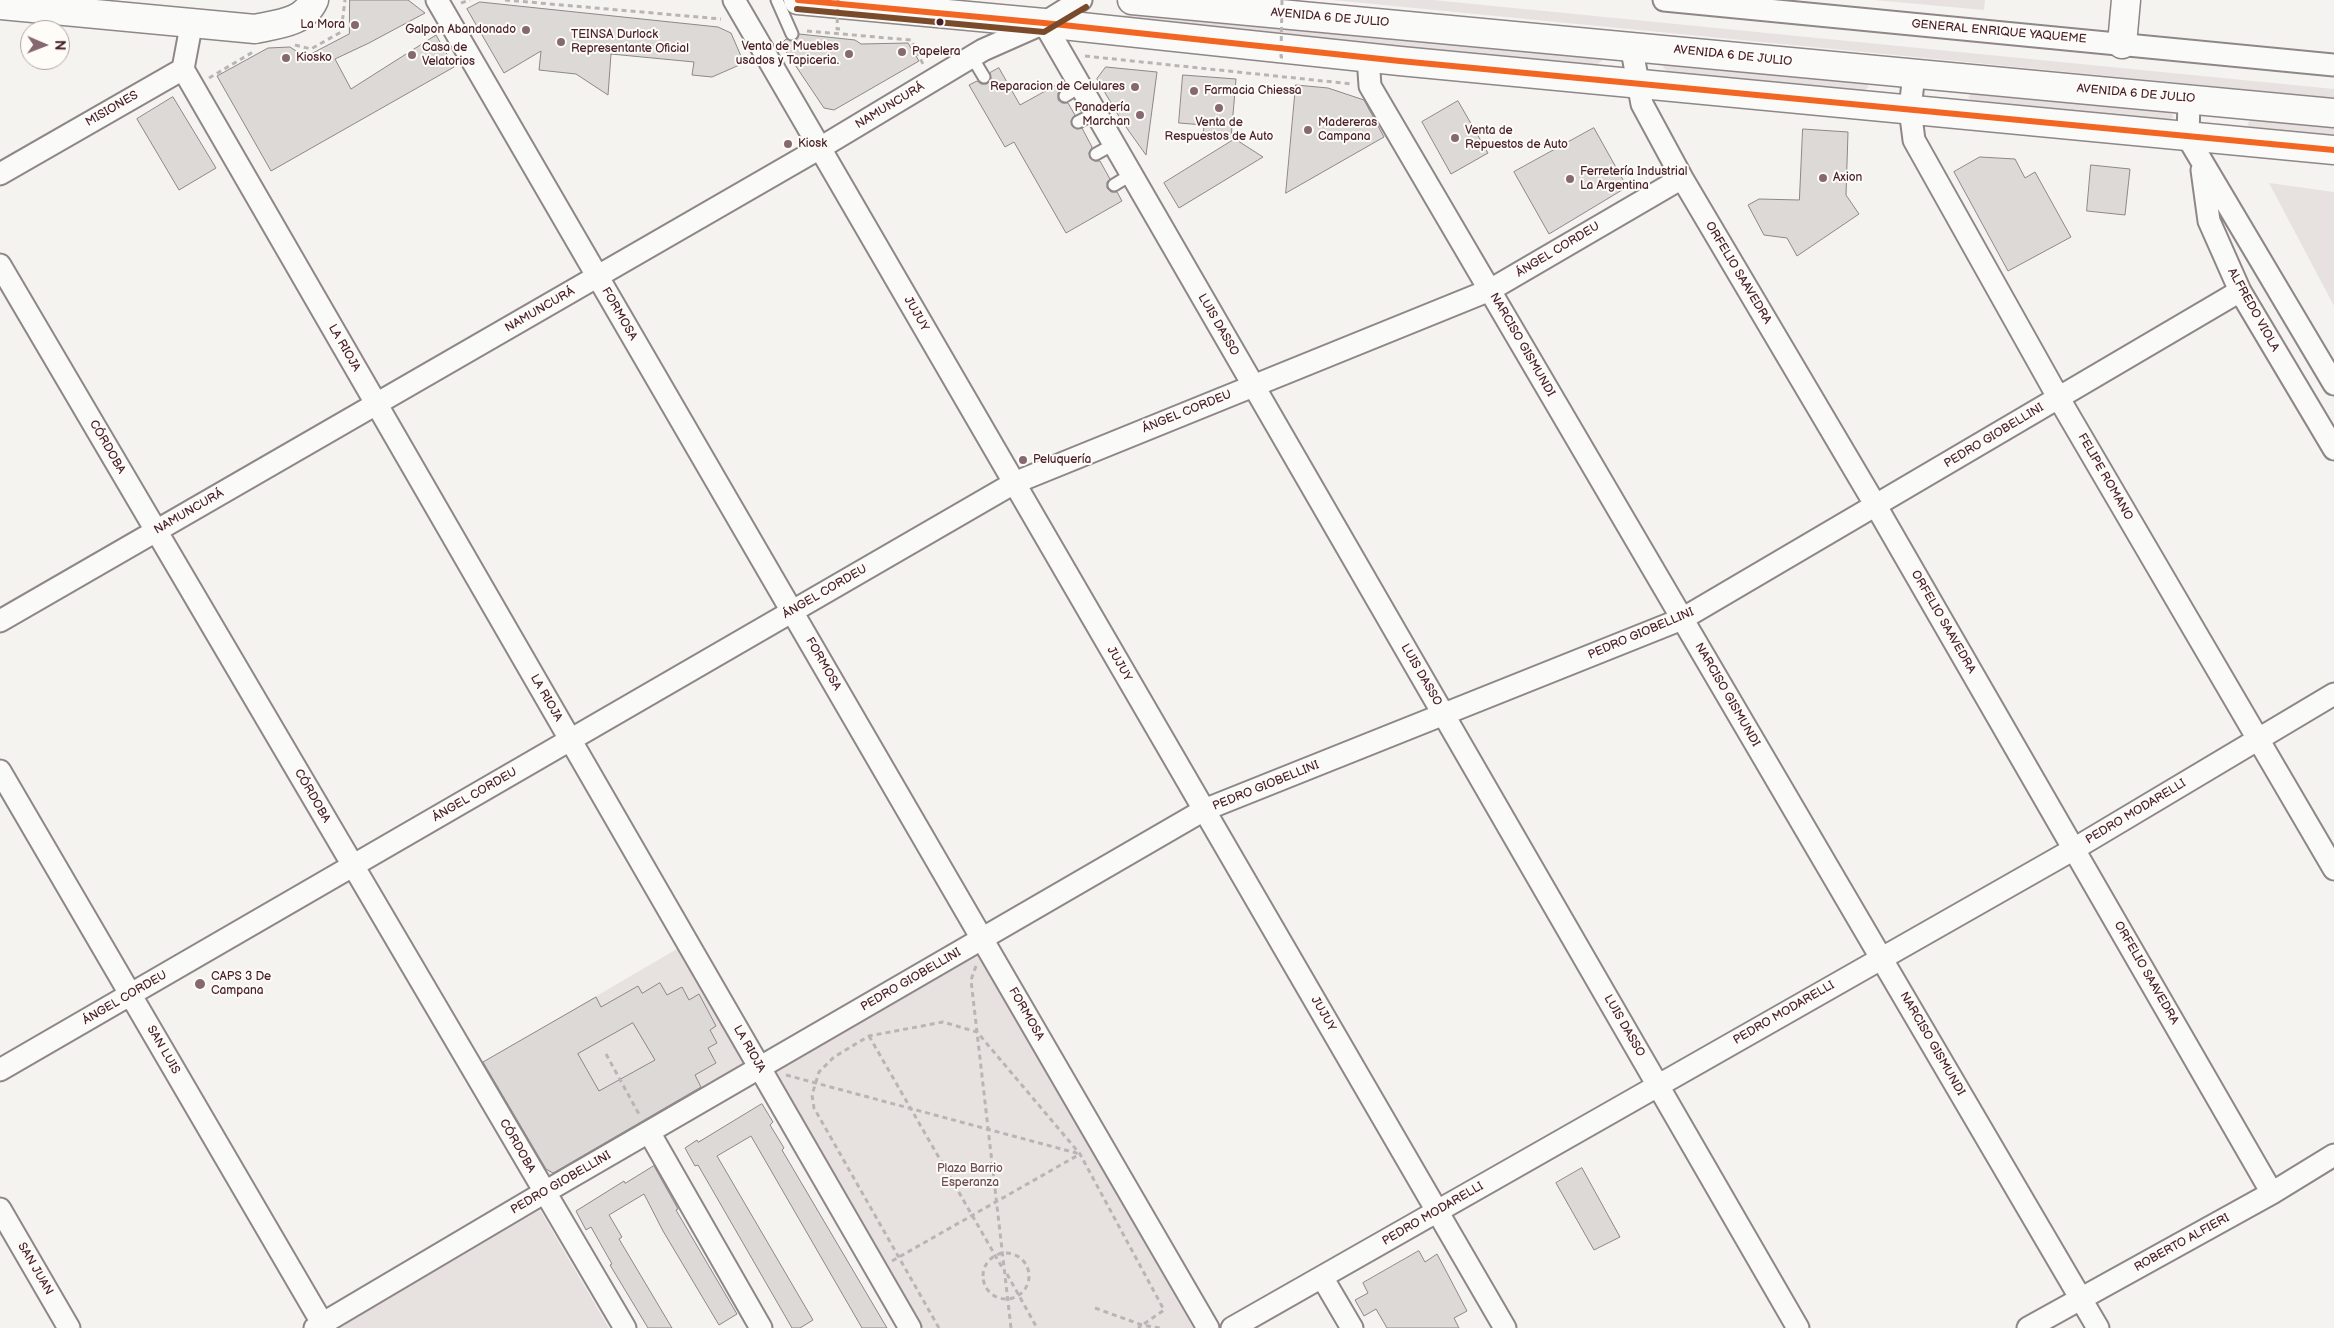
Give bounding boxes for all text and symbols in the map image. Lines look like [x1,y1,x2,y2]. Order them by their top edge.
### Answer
street label: AVENIDA 6 DE JULIO [1270,6,1390,30]
unlabelled marker [935,17,945,27]
street label: GENERAL ENRIQUE YAQUEME [1911,17,2087,47]
place label: La Mora [300,18,345,32]
marker: La Mora [349,19,361,31]
north arrow [20,20,70,70]
place label: Galpon Abandonado [405,23,516,37]
marker: Galpon Abandonado [520,24,532,36]
place label: TEINSA Durlock Representante Oficial [571,28,689,56]
marker: TEINSA Durlock Representante Oficial [555,36,567,48]
text: N [51,40,68,51]
place label: Venta de Muebles usados y Tapiceria. [736,40,839,68]
place label: Casa de Velatorios [422,41,475,69]
street label: AVENIDA 6 DE JULIO [1673,43,1793,69]
place label: Papelera [912,45,961,59]
marker: Papelera [896,46,908,58]
marker: Venta de Muebles usados y Tapiceria. [843,48,855,60]
marker: Casa de Velatorios [406,49,418,61]
place label: Kiosko [296,51,332,65]
marker: Kiosko [280,52,292,64]
street label: NAMUNCURÁ [853,80,927,132]
place label: Reparacion de Celulares [990,80,1125,94]
marker: Reparacion de Celulares [1129,81,1141,93]
street label: AVENIDA 6 DE JULIO [2076,82,2196,106]
place label: Farmacia Chiessa [1204,84,1302,98]
marker: Farmacia Chiessa [1188,85,1200,97]
street label: MISIONES [83,88,141,130]
place label: Panadería Marchan [1075,101,1130,129]
marker: Venta de Respuestos de Auto [1213,102,1225,114]
marker: Panadería Marchan [1134,109,1146,121]
place label: Venta de Respuestos de Auto [1165,116,1273,144]
place label: Madereras Campana [1318,116,1377,144]
marker: Madereras Campana [1302,124,1314,136]
place label: Venta de Repuestos de Auto [1465,124,1568,152]
marker: Venta de Repuestos de Auto [1449,132,1461,144]
place label: Kiosk [798,137,827,151]
marker: Kiosk [782,138,794,150]
place label: Ferretería Industrial La Argentina [1580,165,1687,193]
place label: Axion [1833,171,1862,185]
marker: Axion [1817,172,1829,184]
marker: Ferretería Industrial La Argentina [1564,173,1576,185]
street label: ÁNGEL CORDEU [1514,219,1602,281]
street label: ORFELIO SAAVEDRA [1702,219,1774,327]
street label: ALFREDO VIOLA [2224,266,2282,354]
street label: NAMUNCURÁ [503,284,577,336]
street label: FORMOSA [598,285,640,343]
street label: LUIS DASSO [1194,291,1242,359]
street label: NARCISO GISMUNDI [1486,291,1558,399]
street label: JUJUY [900,294,932,334]
street label: LA RIOJA [325,322,363,374]
street label: ÁNGEL CORDEU [1140,388,1234,436]
street label: PEDRO GIOBELLINI [1942,401,2046,471]
street label: CÓRDOBA [86,418,128,476]
street label: FELIPE ROMANO [2074,431,2136,523]
place label: Peluquería [1033,453,1091,467]
marker: Peluquería [1017,454,1029,466]
street label: NAMUNCURÁ [152,486,226,538]
street label: ÁNGEL CORDEU [780,562,870,622]
street label: ORFELIO SAAVEDRA [1908,568,1978,676]
street label: PEDRO GIOBELLINI [1586,605,1696,663]
street label: FORMOSA [802,635,844,693]
street label: LUIS DASSO [1397,641,1445,709]
street label: NARCISO GISMUNDI [1691,641,1763,749]
street label: JUJUY [1103,644,1135,684]
street label: LA RIOJA [527,672,565,724]
street label: PEDRO GIOBELLINI [1211,758,1321,814]
street label: ÁNGEL CORDEU [430,765,520,825]
street label: CÓRDOBA [291,767,333,825]
street label: PEDRO MODARELLI [2083,776,2189,848]
street label: ORFELIO SAAVEDRA [2111,919,2181,1027]
street label: PEDRO GIOBELLINI [858,945,964,1015]
street label: ÁNGEL CORDEU [80,968,170,1028]
place label: CAPS 3 De Campana [211,970,271,998]
marker: CAPS 3 De Campana [193,977,207,991]
street label: PEDRO MODARELLI [1731,978,1837,1048]
street label: FORMOSA [1005,985,1047,1043]
street label: NARCISO GISMUNDI [1896,990,1968,1098]
street label: LUIS DASSO [1600,992,1648,1060]
street label: JUJUY [1307,994,1339,1034]
street label: SAN LUIS [143,1023,183,1077]
street label: LA RIOJA [730,1023,768,1075]
street label: CÓRDOBA [496,1117,538,1175]
street label: PEDRO GIOBELLINI [508,1148,614,1218]
park label: Plaza Barrio Esperanza [937,1162,1003,1190]
street label: PEDRO MODARELLI [1380,1179,1486,1249]
street label: ROBERTO ALFIERI [2132,1211,2232,1275]
street label: SAN JUAN [14,1240,56,1298]

